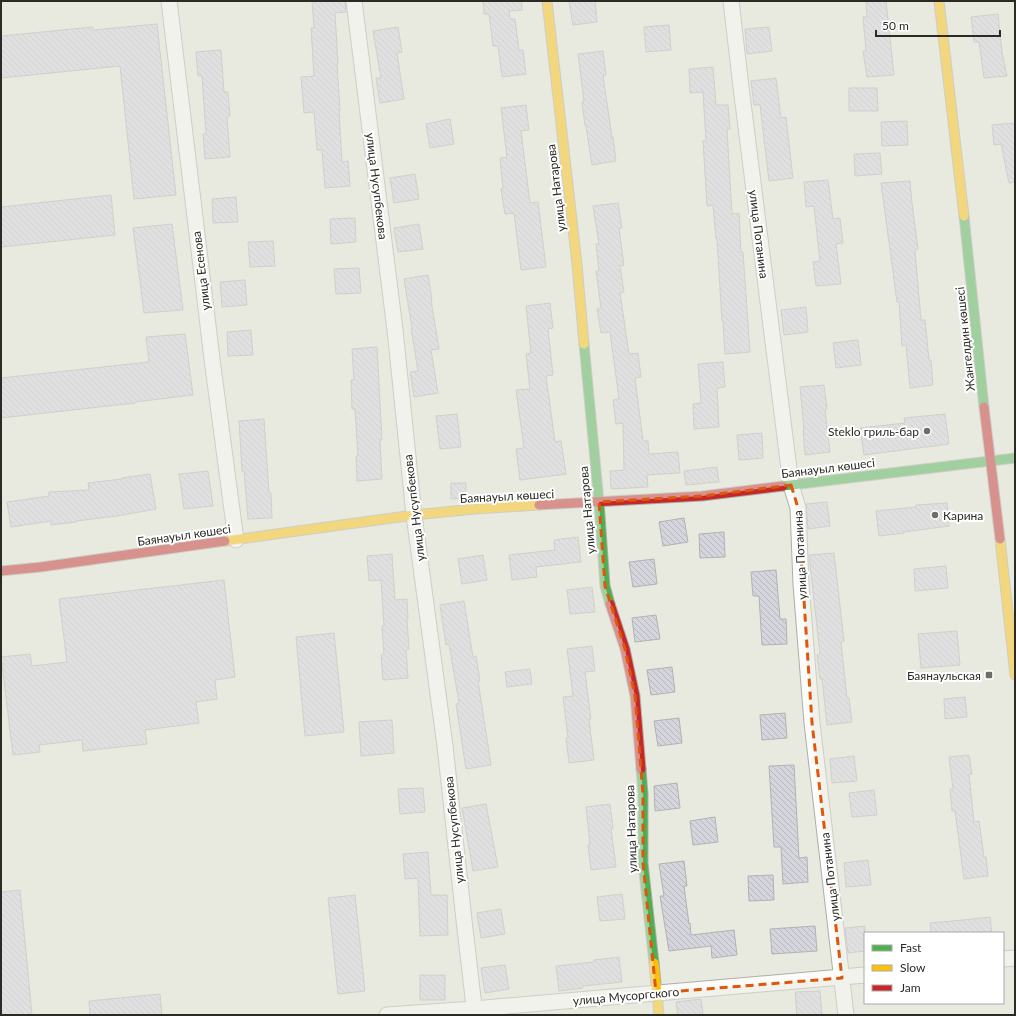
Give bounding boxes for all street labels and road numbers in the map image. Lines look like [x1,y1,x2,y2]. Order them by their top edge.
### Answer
street label: улица Нусупбекова [363,132,391,240]
street label: улица Натарова [543,143,569,233]
street label: улица Потанина [746,189,772,279]
street label: улица Есенова [189,230,213,312]
street label: Жангелдин көшесі [952,286,978,392]
street label: улица Нусупбекова [400,454,428,562]
street label: Баянауыл көшесі [780,455,876,481]
street label: улица Натарова [576,465,598,555]
street label: Баянауыл көшесі [459,486,555,506]
street label: улица Потанина [790,510,810,600]
street label: Баянауыл көшесі [136,521,232,549]
street label: улица Нусупбекова [441,776,467,884]
street label: улица Натарова [622,785,640,873]
street label: улица Потанина [817,832,843,922]
street label: улица Мусоргского [572,984,680,1008]

